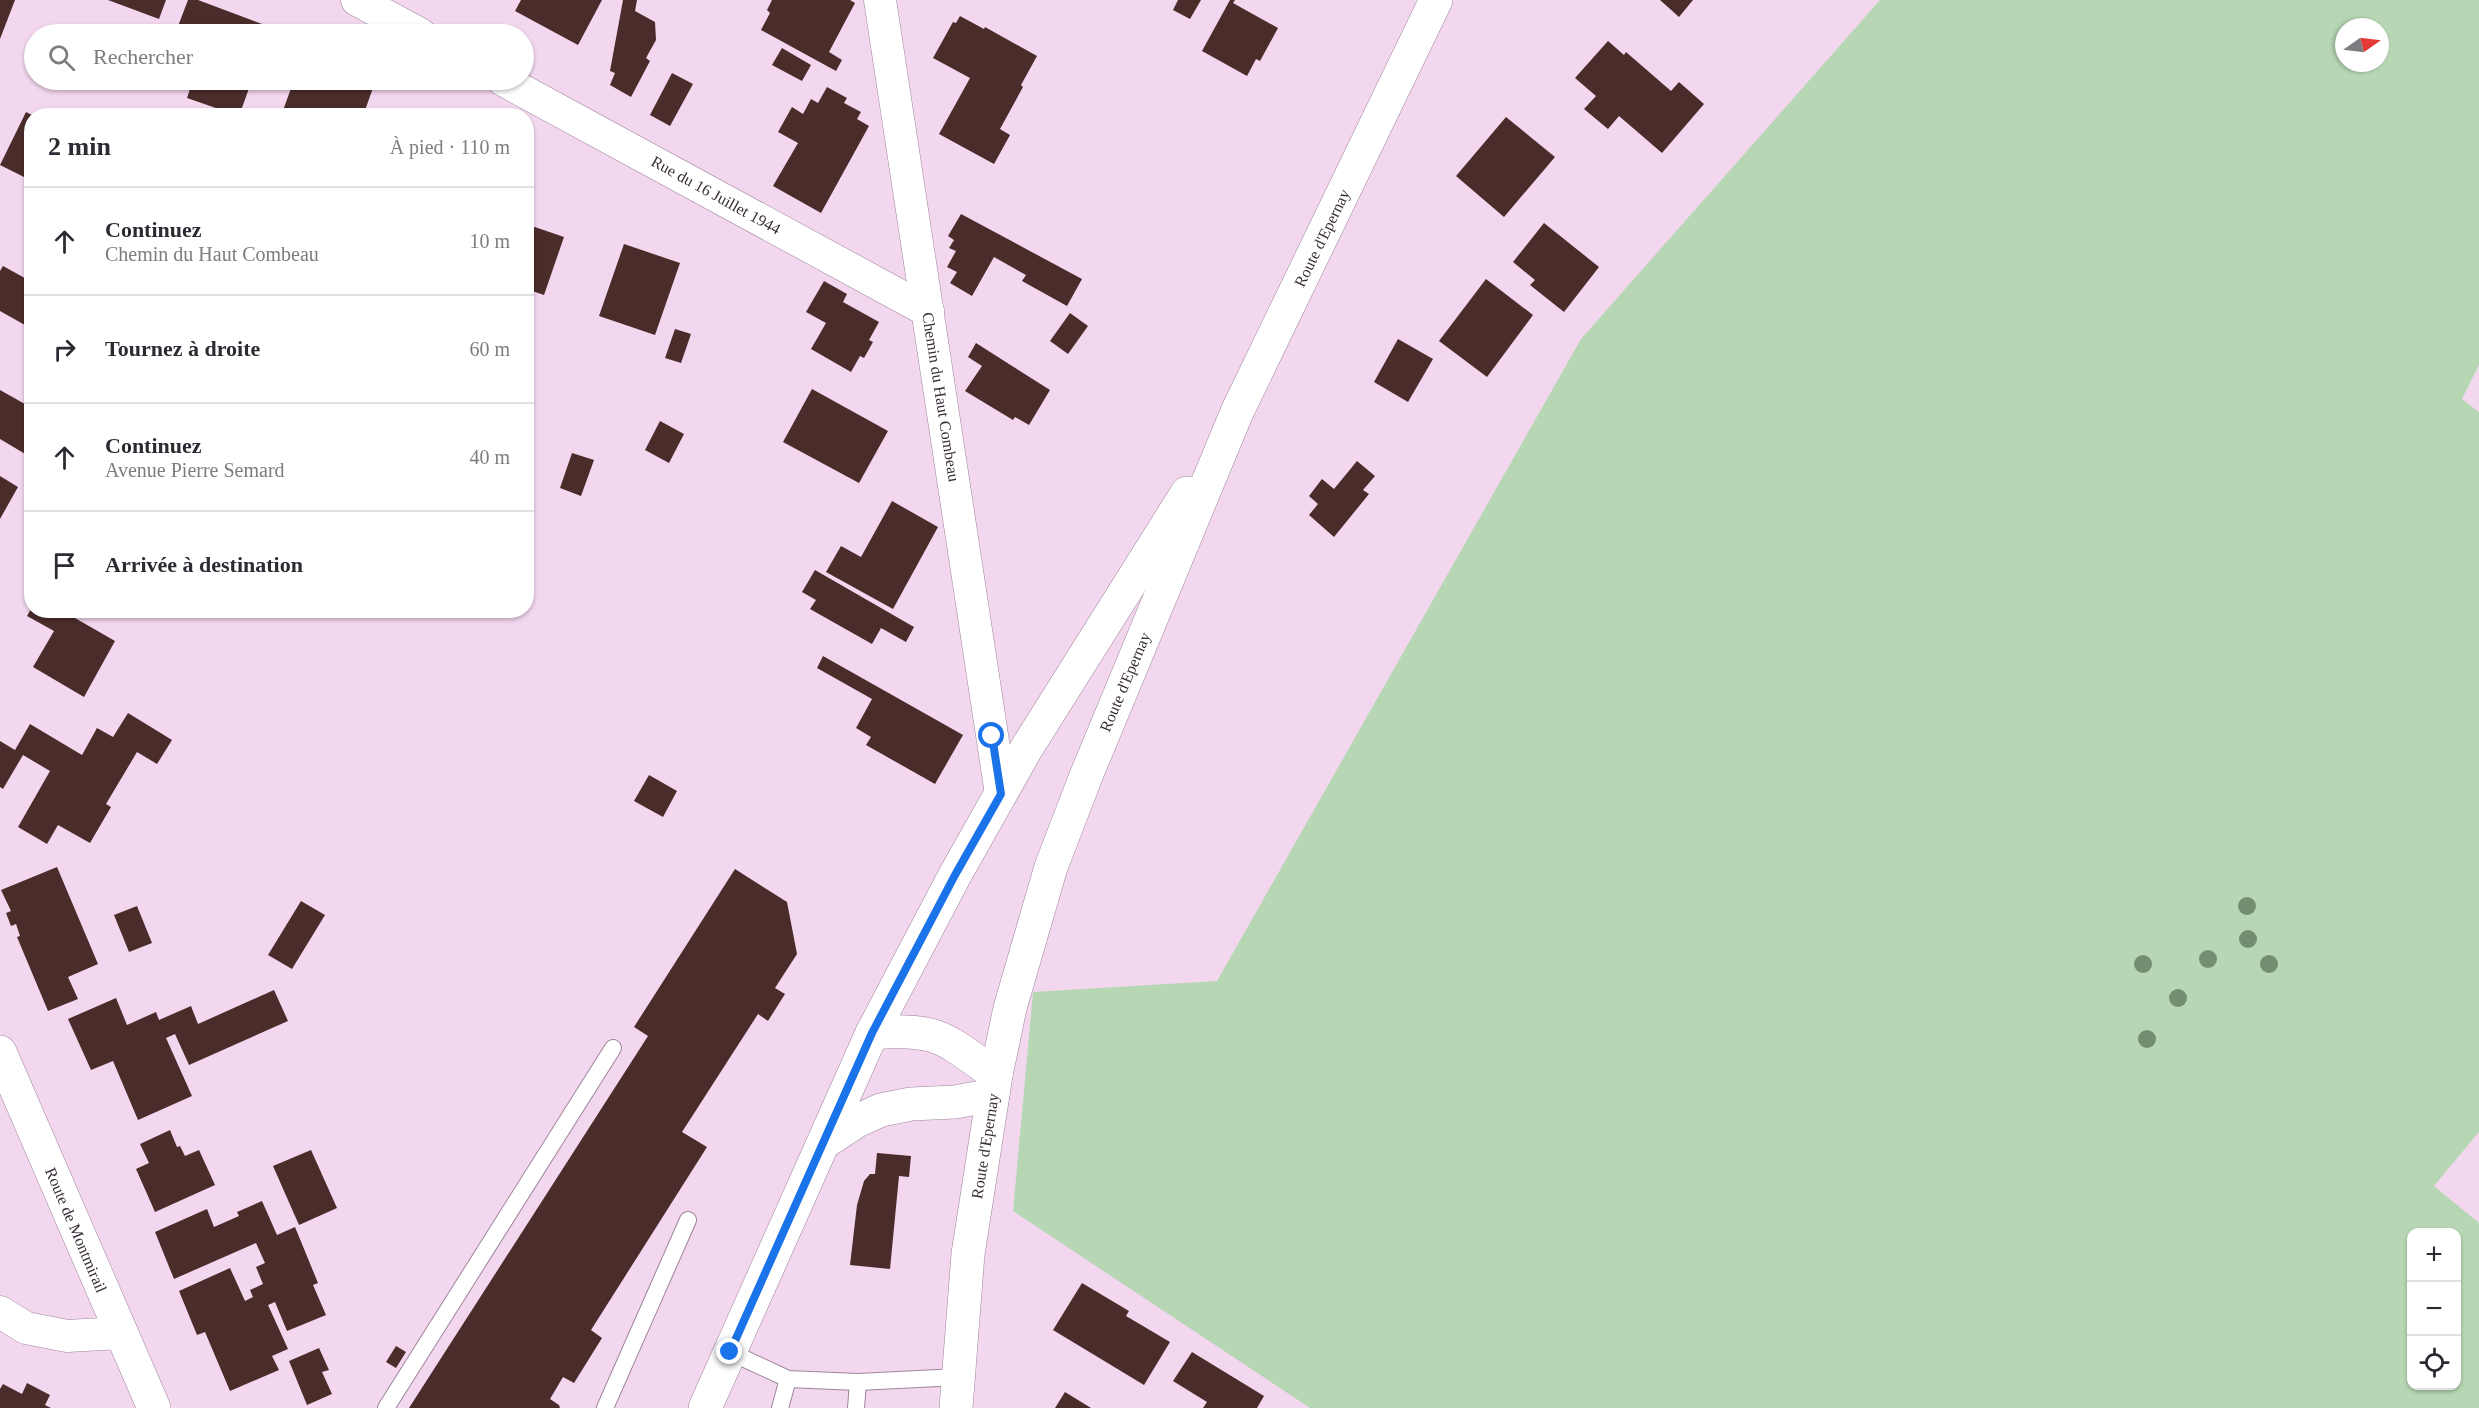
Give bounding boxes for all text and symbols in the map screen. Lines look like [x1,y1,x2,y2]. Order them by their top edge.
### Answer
north arrow [2335,18,2389,72]
search box [24,24,534,90]
icon: search [45,41,78,74]
text: Rechercher [93,44,193,69]
text: 2 min [48,132,111,161]
text: À pied · 110 m [390,136,510,158]
street label: Rue du 16 Juillet 1944 [649,152,783,238]
street label: Route d'Epernay [1291,186,1354,290]
text: Continuez [105,217,202,242]
icon: ahead [48,225,81,258]
text: 10 m [469,230,510,252]
text: Chemin du Haut Combeau [105,243,319,265]
street label: Chemin du Haut Combeau [919,311,963,483]
icon: right [48,333,81,366]
text: Tournez à droite [105,336,260,361]
text: 60 m [469,338,510,360]
text: Continuez [105,433,202,458]
icon: ahead [48,441,81,474]
text: 40 m [469,446,510,468]
text: Avenue Pierre Semard [105,459,285,481]
icon: arrive [48,549,81,582]
text: Arrivée à destination [105,552,303,577]
street label: Route d'Epernay [1096,630,1155,735]
route start [978,722,1004,748]
street label: Route d'Epernay [968,1092,1003,1200]
street label: Route de Montmirail [42,1165,110,1296]
map controls [2407,1228,2461,1390]
button: + [2407,1228,2461,1282]
button: − [2407,1282,2461,1336]
button: locate [2407,1336,2461,1390]
route end [716,1338,742,1364]

